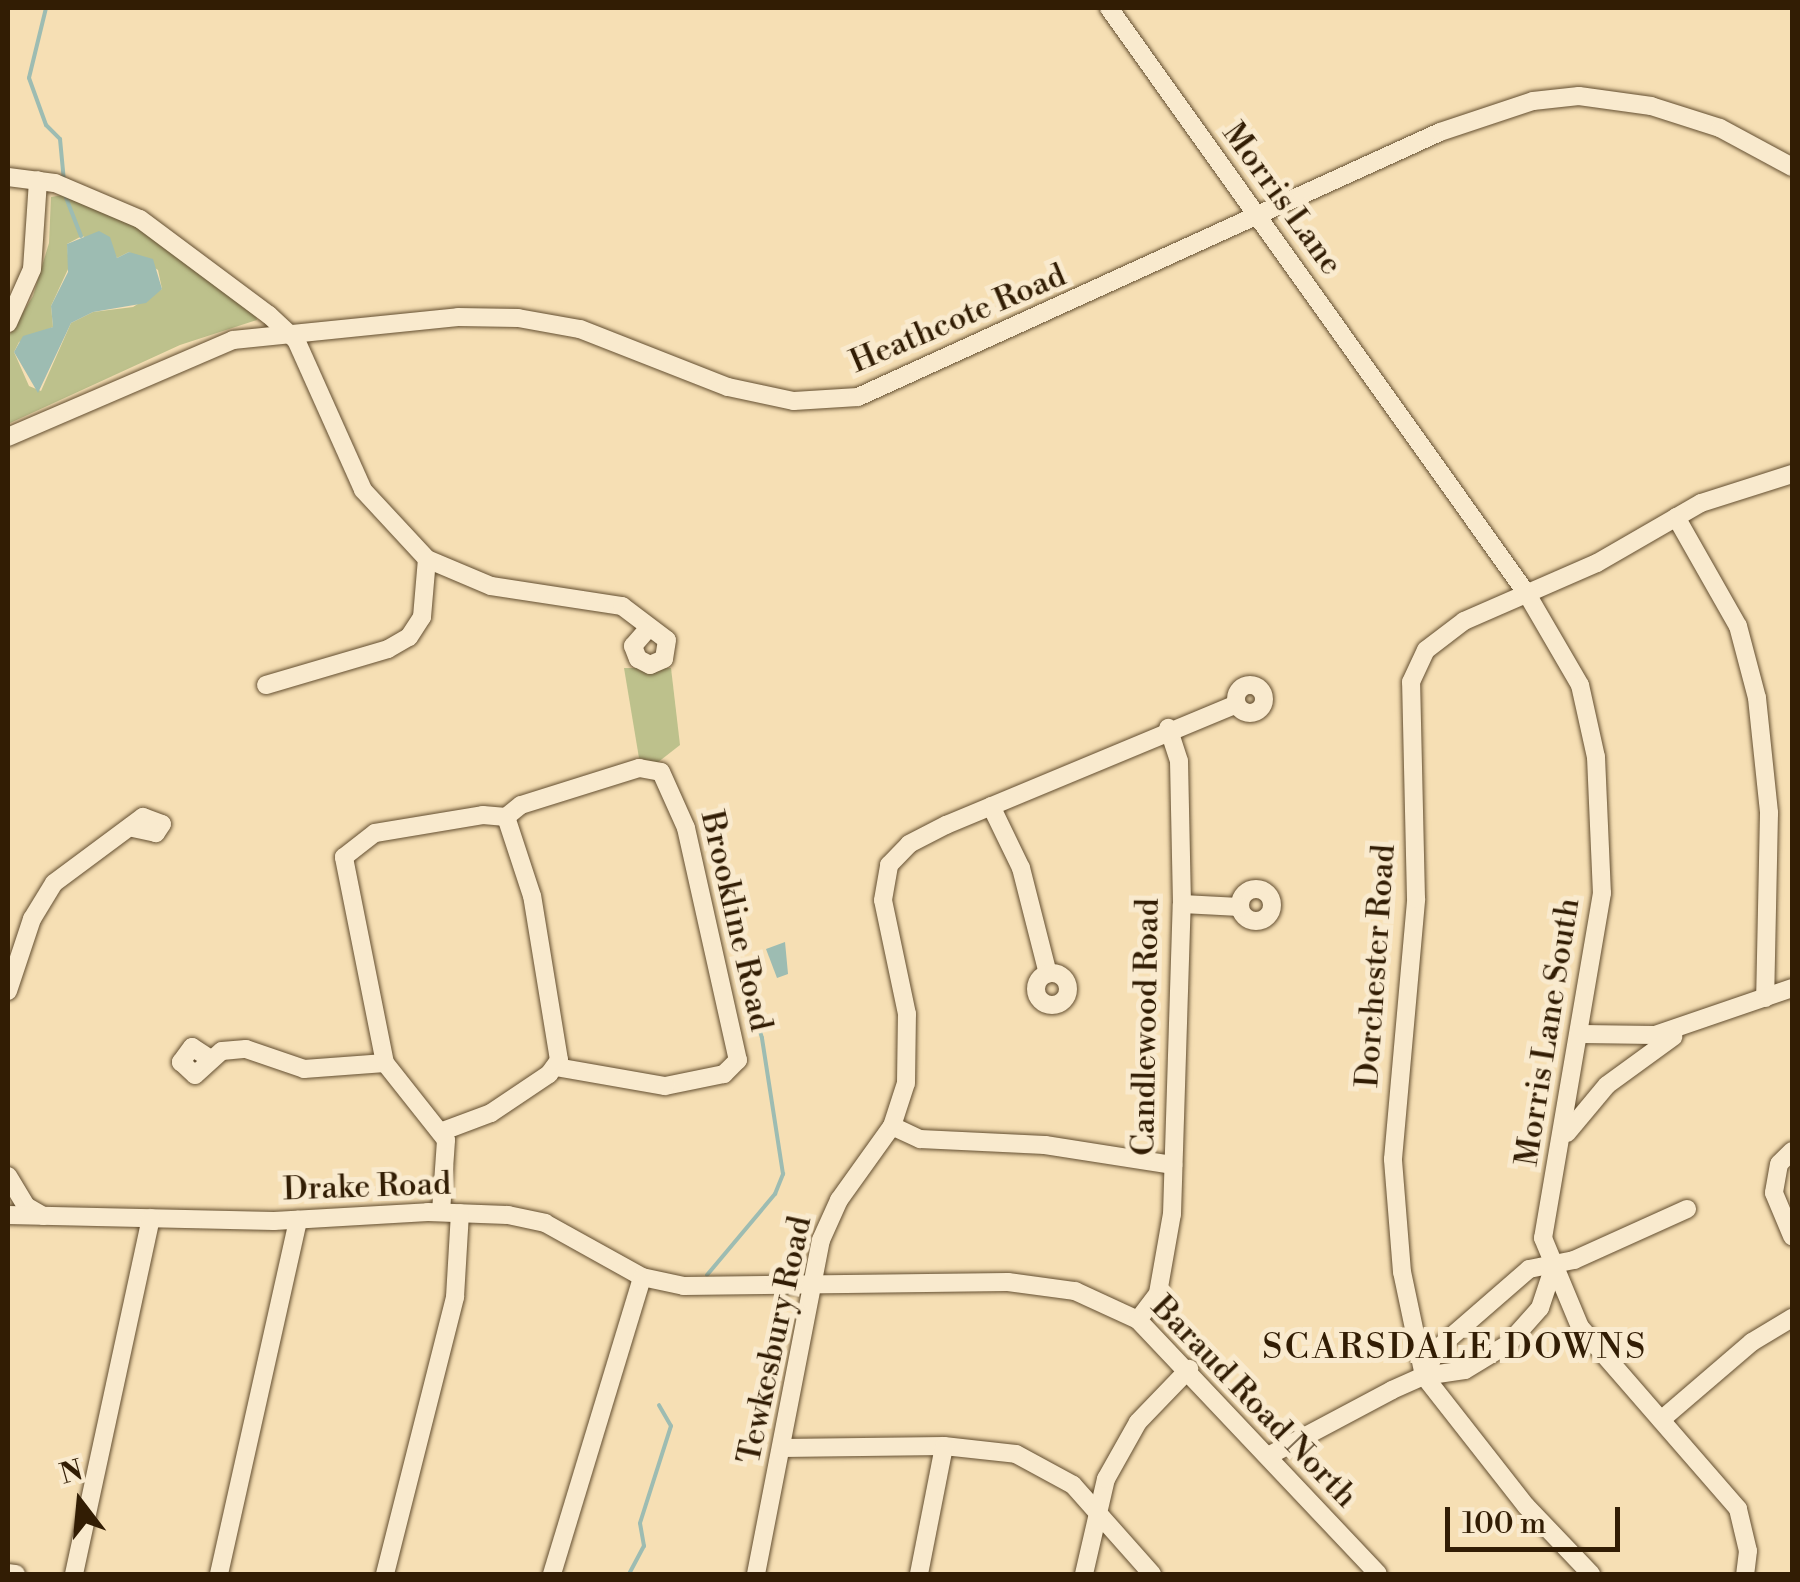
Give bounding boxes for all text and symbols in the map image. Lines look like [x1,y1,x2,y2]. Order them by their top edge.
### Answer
street label: Morris Lane [1214,115,1350,283]
street label: Heathcote Road [844,256,1072,382]
street label: Brookline Road [692,807,780,1035]
street label: Dorchester Road [1348,843,1404,1089]
street label: Morris Lane South [1508,895,1588,1169]
street label: Candlewood Road [1125,898,1167,1156]
street label: Drake Road [282,1165,452,1209]
street label: Tewkesbury Road [730,1213,820,1467]
street label: Baraud Road North [1143,1288,1365,1516]
district label: SCARSDALE DOWNS [1262,1327,1648,1369]
north arrow [30,1452,130,1552]
text: N [56,1453,87,1493]
scale bar [1450,1487,1625,1549]
text: 100 m [1462,1505,1546,1543]

